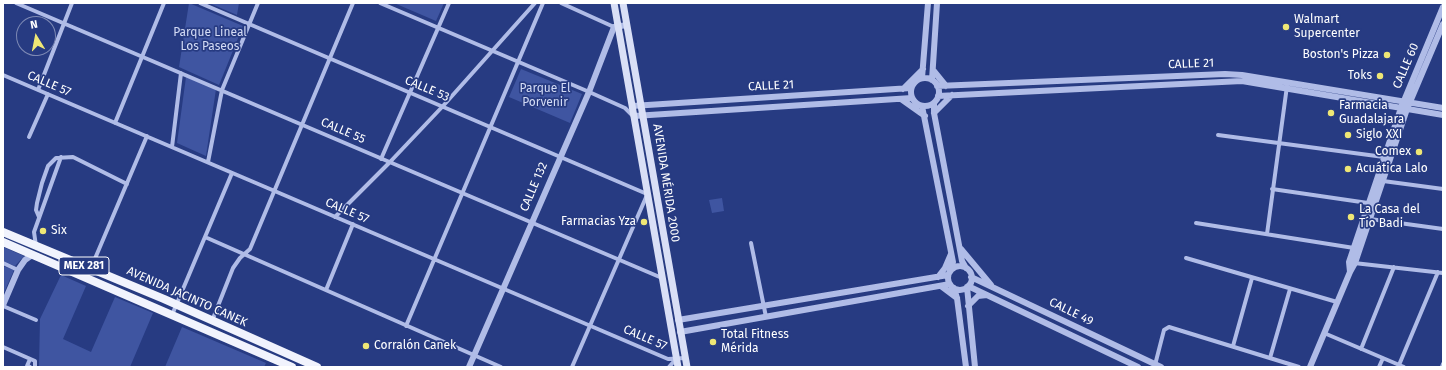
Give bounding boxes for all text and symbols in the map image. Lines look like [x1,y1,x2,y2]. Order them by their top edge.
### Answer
place label: Walmart Supercenter [1294,13,1360,41]
north arrow [16,16,56,56]
text: N [29,18,39,32]
marker: Walmart Supercenter [1281,22,1291,32]
park label: Parque Lineal Los Paseos [173,26,247,54]
street label: CALLE 60 [1390,41,1422,91]
place label: Boston's Pizza [1303,48,1379,62]
marker: Boston's Pizza [1382,50,1392,60]
street label: CALLE 21 [1168,56,1214,72]
street label: CALLE 57 [25,68,73,100]
place label: Toks [1348,69,1372,83]
marker: Toks [1375,71,1385,81]
street label: CALLE 53 [403,73,451,105]
street label: CALLE 21 [748,78,794,94]
park label: Parque El Porvenir [520,82,570,110]
place label: Farmacia Guadalajara [1339,99,1404,127]
marker: Farmacia Guadalajara [1326,108,1336,118]
street label: CALLE 55 [319,115,367,147]
street label: AVENIDA MÉRIDA 2000 [650,123,682,243]
place label: Siglo XXI [1356,128,1402,142]
marker: Siglo XXI [1343,130,1353,140]
place label: Comex [1375,145,1411,159]
marker: Comex [1414,147,1424,157]
street label: CALLE 132 [517,160,551,214]
place label: Acuática Lalo [1356,162,1428,176]
marker: Acuática Lalo [1343,164,1353,174]
street label: CALLE 57 [323,195,371,227]
place label: La Casa del Tío Badi [1359,203,1420,231]
marker: La Casa del Tío Badi [1346,212,1356,222]
place label: Farmacias Yza [561,215,636,229]
marker: Farmacias Yza [639,217,649,227]
place label: Six [51,224,67,238]
marker: Six [38,226,48,236]
road number: MEX 281 [59,257,109,275]
street label: AVENIDA JACINTO CANEK [124,264,250,330]
street label: CALLE 49 [1046,295,1096,329]
street label: CALLE 57 [621,322,669,354]
place label: Total Fitness Mérida [721,328,789,356]
marker: Total Fitness Mérida [708,337,718,347]
place label: Corralón Canek [374,339,456,353]
marker: Corralón Canek [361,341,371,351]

